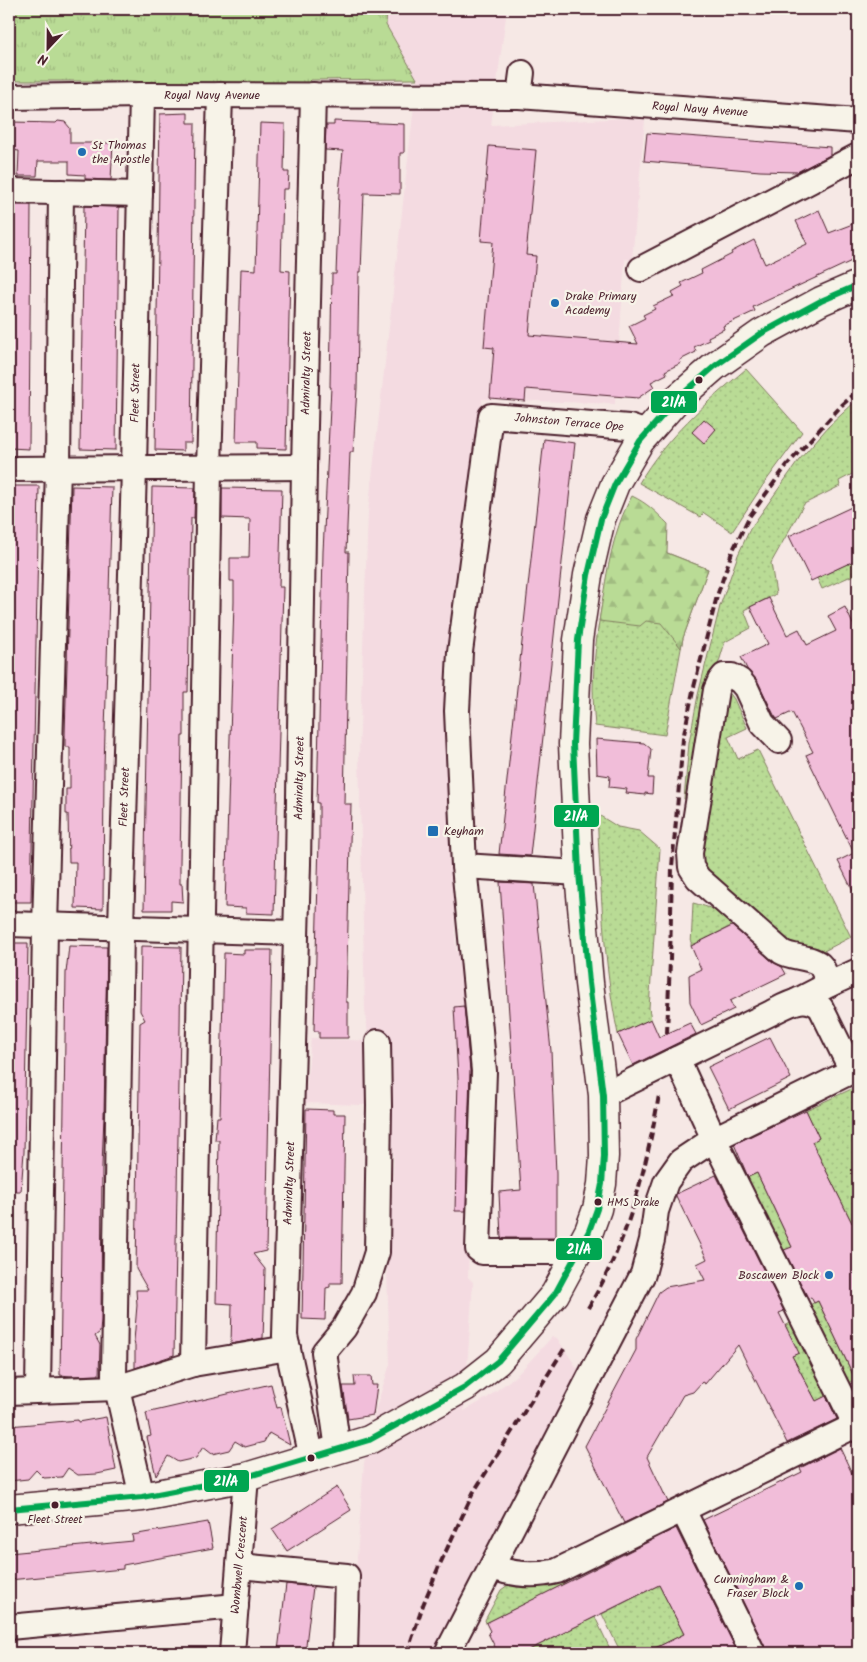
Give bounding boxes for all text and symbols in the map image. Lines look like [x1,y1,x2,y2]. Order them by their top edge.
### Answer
north arrow [22,22,72,72]
text: N [35,47,52,71]
street label: Royal Navy Avenue [164,86,261,105]
street label: Royal Navy Avenue [651,97,749,122]
place label: St Thomas the Apostle [92,136,150,169]
marker: St Thomas the Apostle [76,146,88,158]
place label: Drake Primary Academy [565,287,637,320]
marker: Drake Primary Academy [549,297,561,309]
street label: Admiralty Street [296,331,317,415]
street label: Fleet Street [125,363,146,423]
unlabelled marker [694,375,704,385]
line badge: 21/A [650,390,698,414]
text: 21/A [661,392,687,414]
street label: Johnston Terrace Ope [513,408,625,437]
street label: Admiralty Street [289,736,310,820]
street label: Fleet Street [114,766,135,827]
line badge: 21/A [553,804,600,828]
text: 21/A [563,806,589,828]
place label: Keyham [444,822,484,841]
marker: Keyham [426,824,440,838]
street label: Admiralty Street [279,1140,300,1225]
place label: HMS Drake [607,1194,659,1212]
marker: HMS Drake [593,1197,603,1207]
line badge: 21/A [555,1237,603,1261]
text: 21/A [566,1239,592,1261]
place label: Boscawen Block [738,1266,819,1285]
marker: Boscawen Block [823,1269,835,1281]
unlabelled marker [306,1453,316,1463]
line badge: 21/A [203,1469,250,1493]
text: 21/A [213,1471,239,1493]
marker: Fleet Street [50,1500,60,1510]
place label: Fleet Street [28,1511,83,1529]
street label: Wombwell Crescent [226,1515,253,1615]
place label: Cunningham & Fraser Block [713,1570,789,1603]
marker: Cunningham & Fraser Block [793,1580,805,1592]

